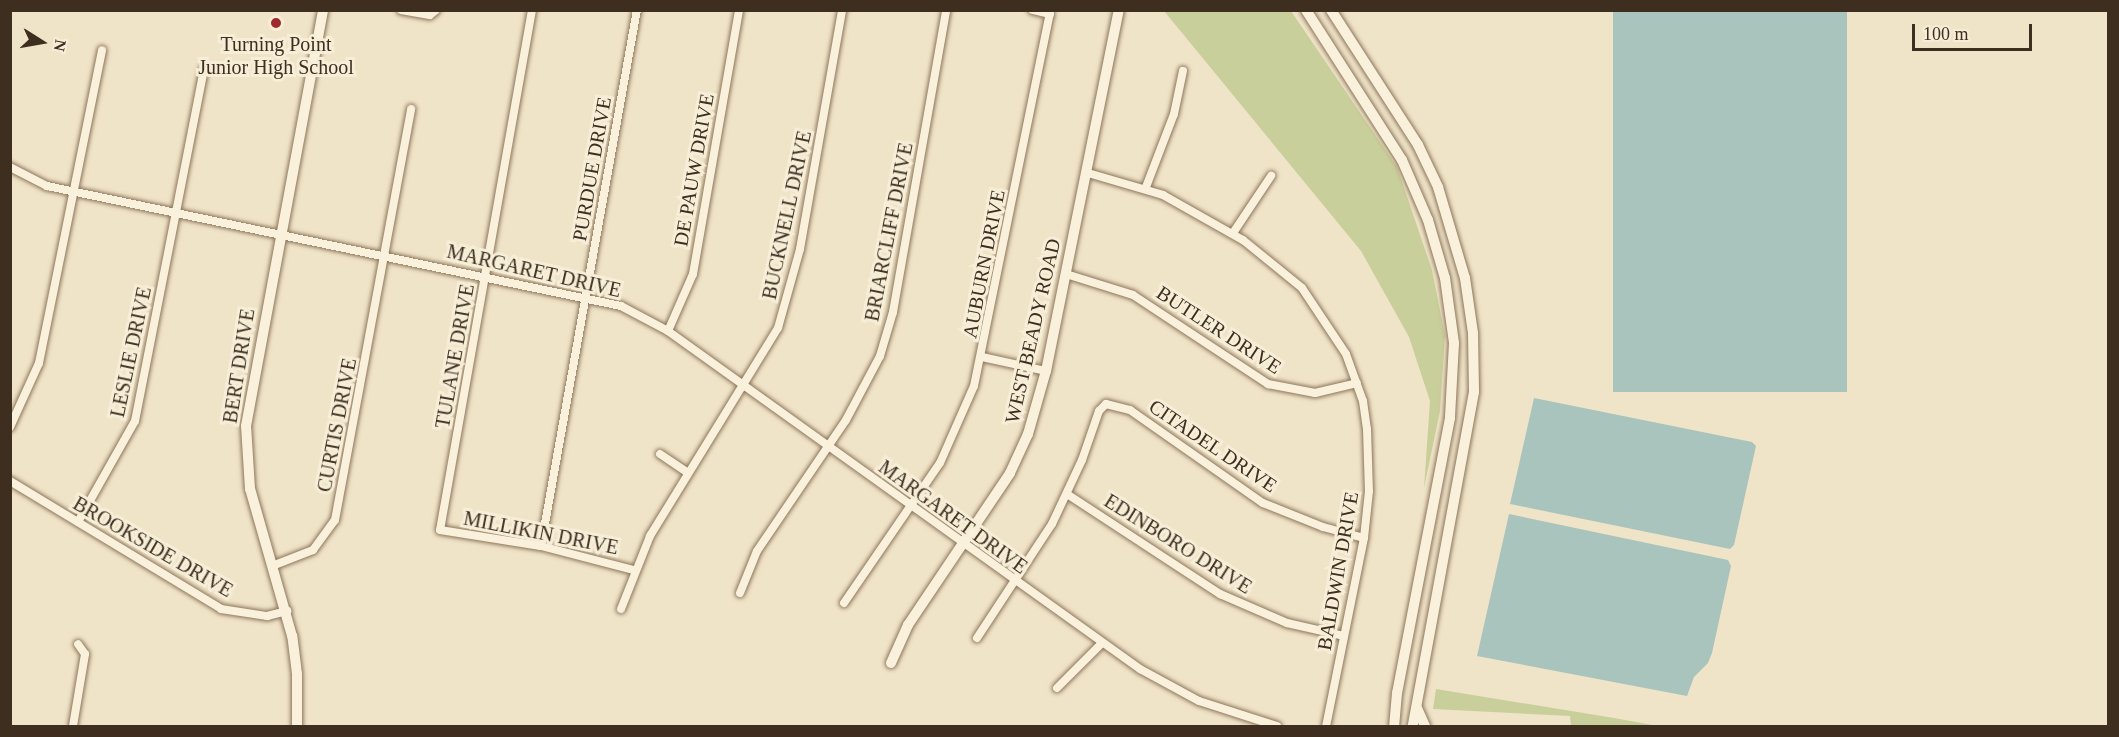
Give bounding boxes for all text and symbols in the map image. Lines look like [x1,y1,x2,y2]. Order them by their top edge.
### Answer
north arrow [12,12,72,72]
scale bar [1915,12,2035,50]
marker: Turning Point Junior High School [269,16,283,30]
text: 100 m [1923,24,1969,44]
place label: Turning Point Junior High School [198,33,354,80]
text: N [51,38,70,53]
street label: DE PAUW DRIVE [669,92,719,248]
street label: PURDUE DRIVE [567,95,617,243]
street label: BUCKNELL DRIVE [757,128,817,302]
street label: BRIARCLIFF DRIVE [860,141,918,323]
street label: AUBURN DRIVE [958,188,1010,340]
street label: WEST BEADY ROAD [1000,236,1066,426]
street label: MARGARET DRIVE [444,239,624,303]
street label: BUTLER DRIVE [1152,281,1286,379]
street label: TULANE DRIVE [430,282,480,430]
street label: LESLIE DRIVE [105,285,157,419]
street label: BERT DRIVE [218,307,260,425]
street label: CURTIS DRIVE [312,356,362,494]
street label: CITADEL DRIVE [1144,394,1282,498]
street label: MARGARET DRIVE [874,455,1032,579]
street label: EDINBORO DRIVE [1100,489,1256,599]
street label: BALDWIN DRIVE [1312,490,1364,652]
street label: BROOKSIDE DRIVE [69,491,237,603]
street label: MILLIKIN DRIVE [462,506,620,560]

